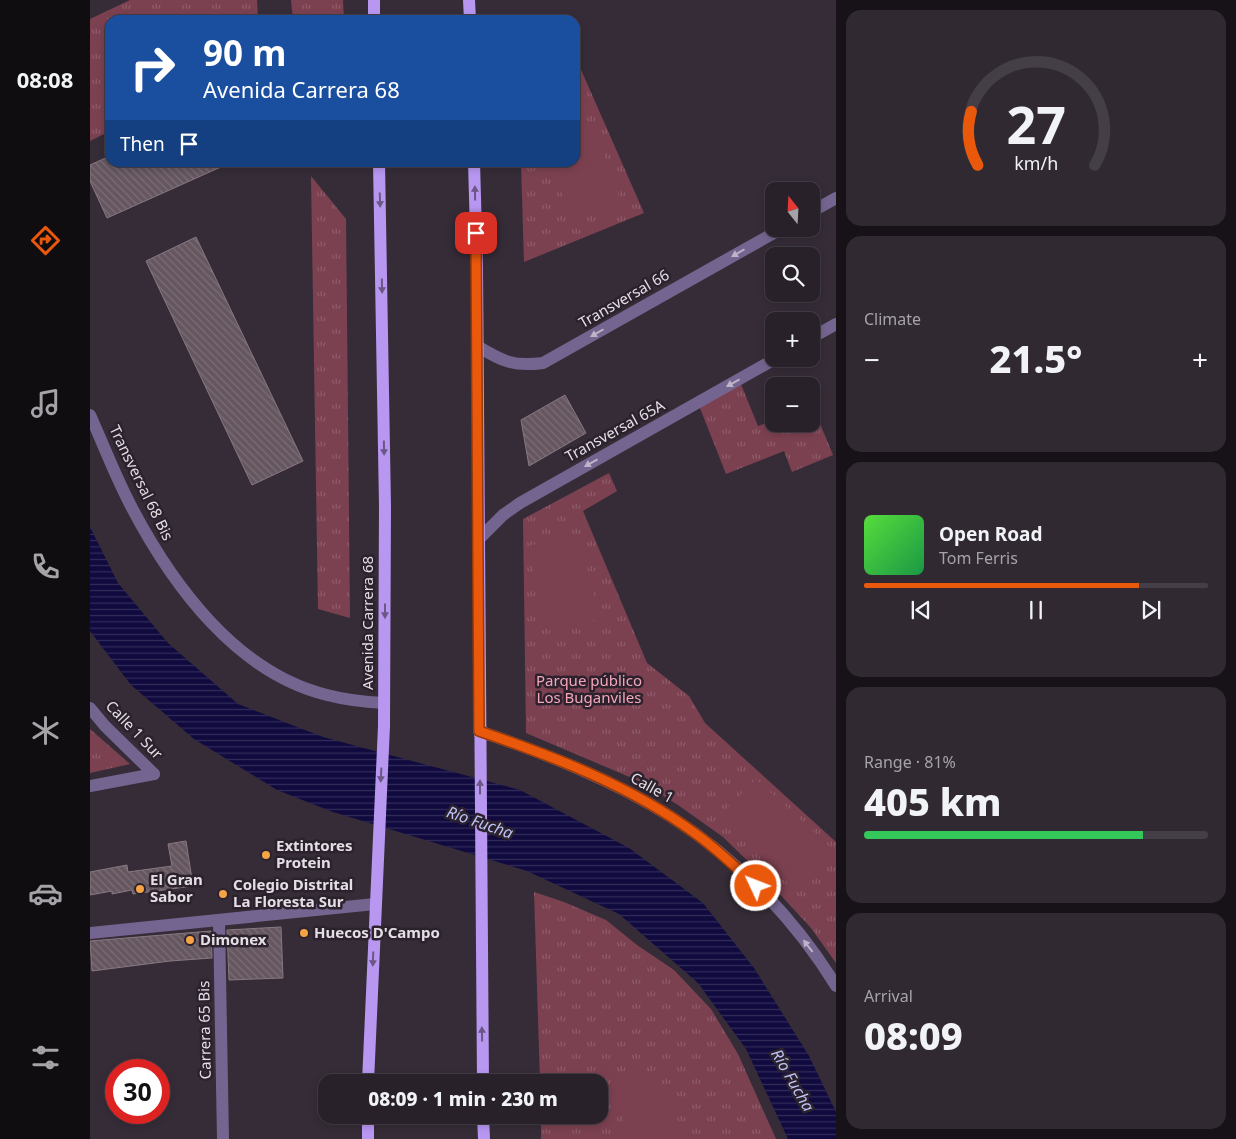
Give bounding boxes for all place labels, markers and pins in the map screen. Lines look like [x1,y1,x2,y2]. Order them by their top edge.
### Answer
pin [455,212,497,254]
place label: Extintores Protein [276,835,353,872]
marker: Extintores Protein [260,849,272,861]
place label: El Gran Sabor [150,869,203,906]
place label: Colegio Distrital La Floresta Sur [233,874,353,911]
marker: El Gran Sabor [134,883,146,895]
marker: Colegio Distrital La Floresta Sur [217,888,229,900]
place label: Huecos D'Campo [314,922,440,942]
marker: Huecos D'Campo [298,927,310,939]
place label: Dimonex [200,929,267,949]
marker: Dimonex [184,934,196,946]

